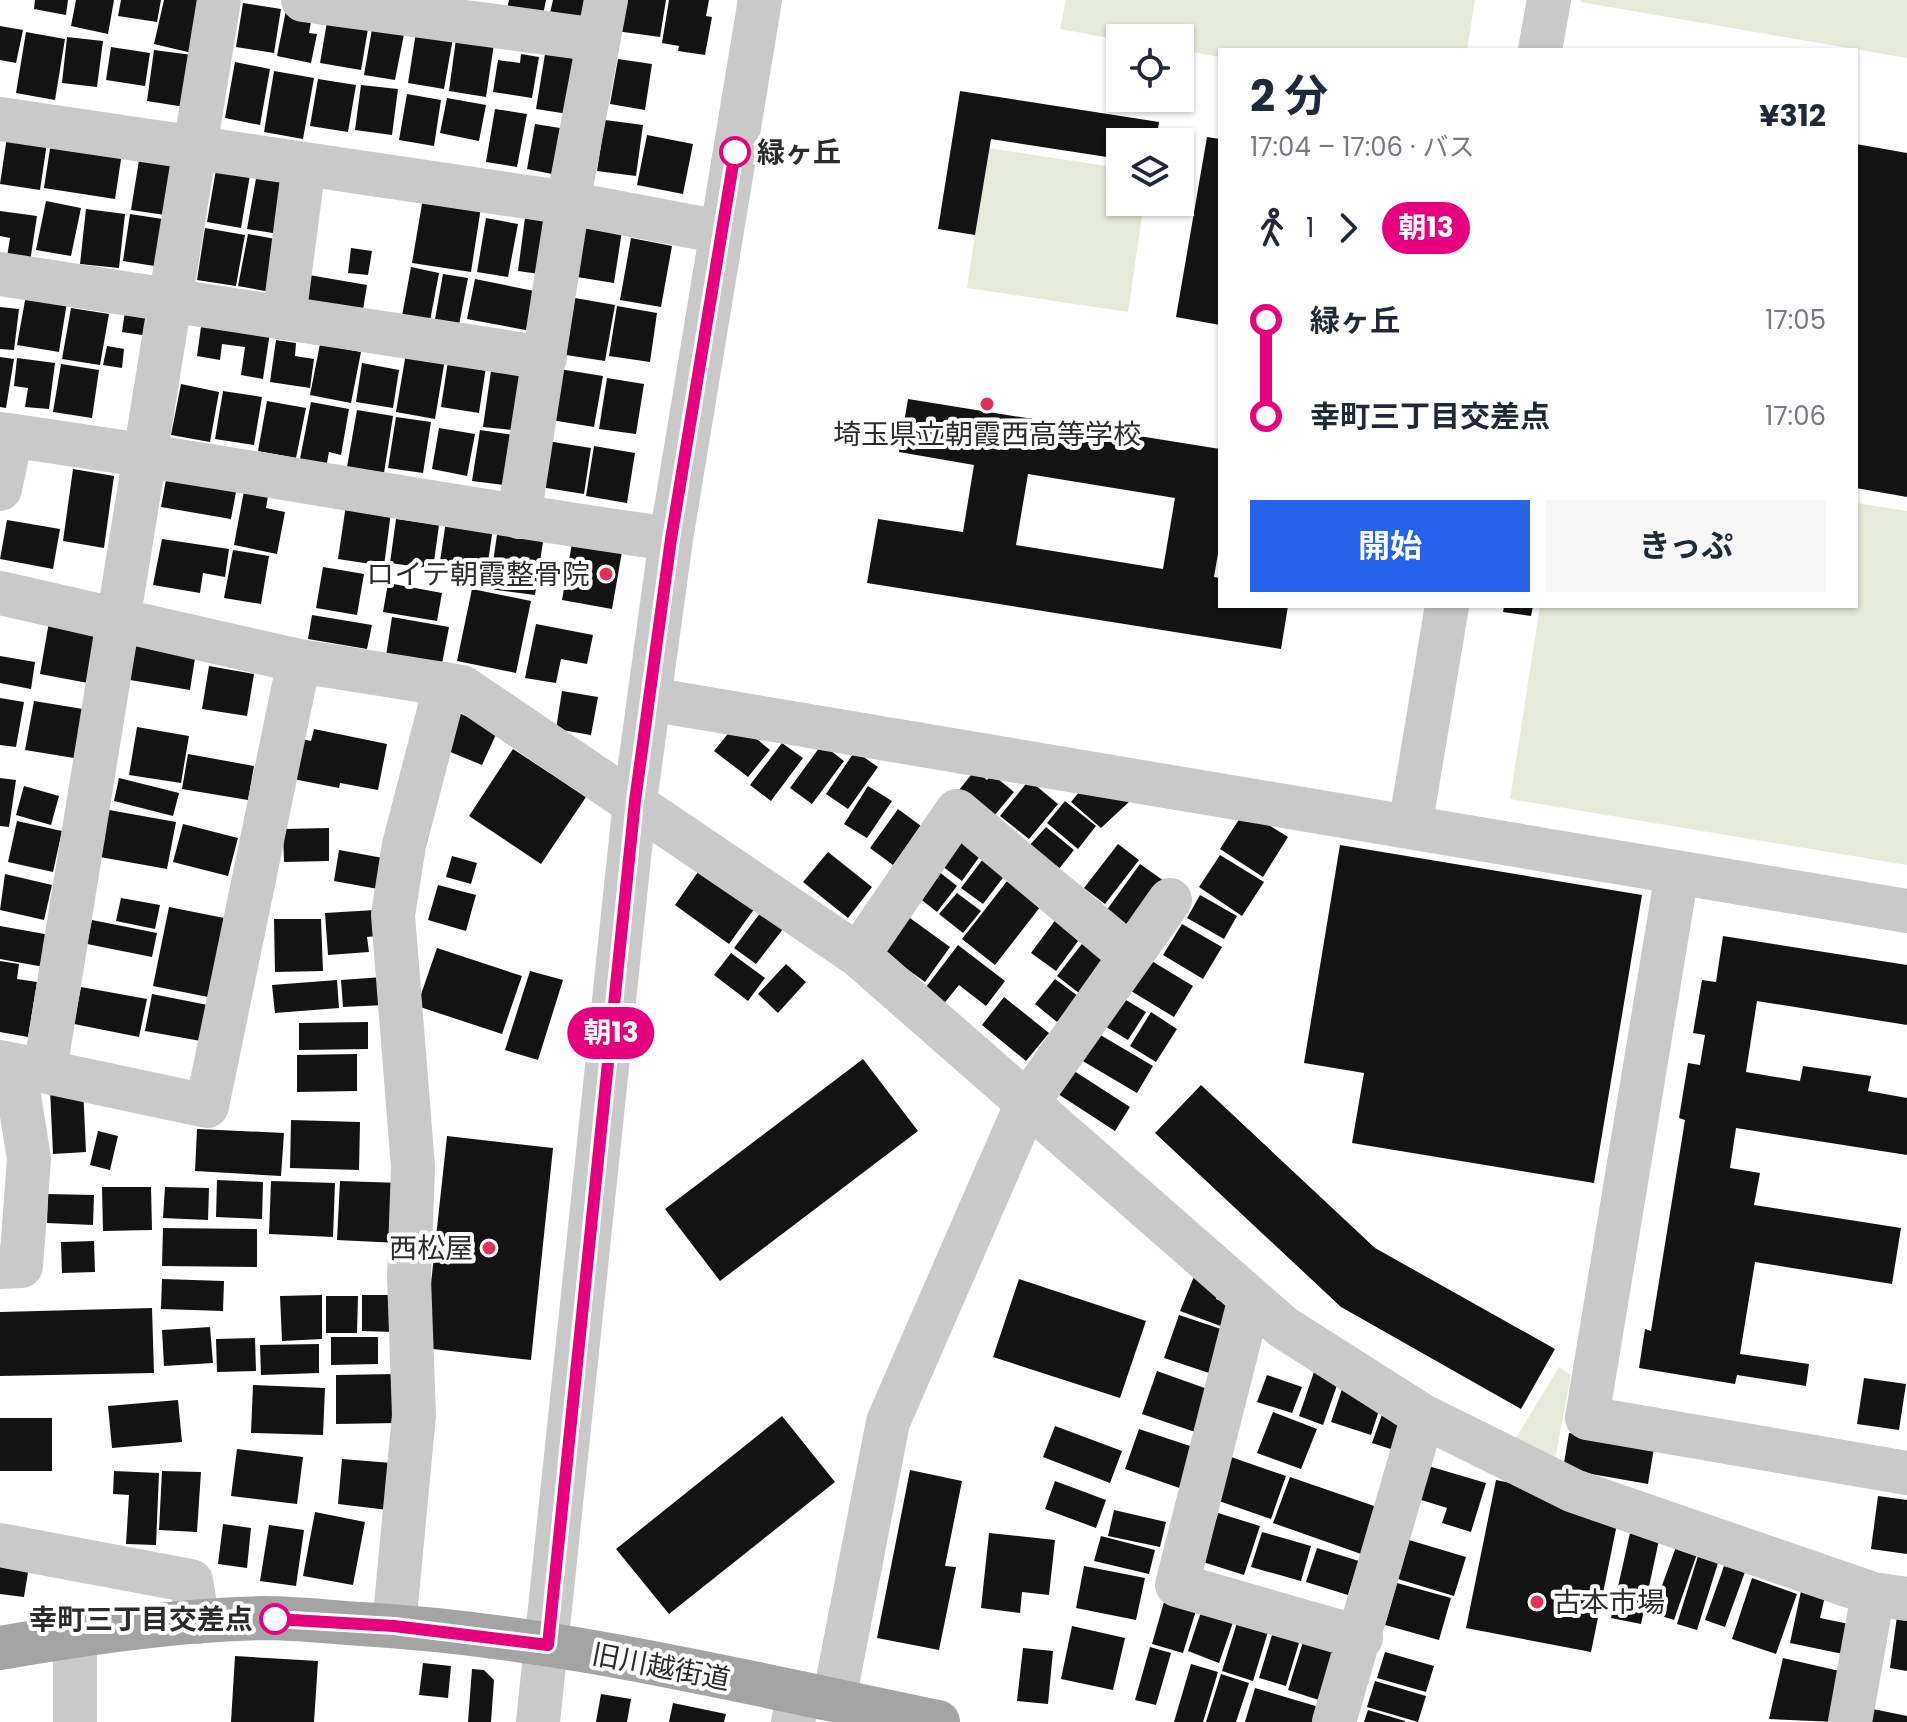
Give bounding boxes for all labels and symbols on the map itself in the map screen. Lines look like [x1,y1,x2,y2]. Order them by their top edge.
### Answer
place label: 緑ヶ丘 [757,133,841,172]
marker: 緑ヶ丘 [720,137,750,167]
marker: 埼玉県立朝霞西高等学校 [978,395,996,413]
place label: 埼玉県立朝霞西高等学校 [833,415,1141,454]
place label: ロイテ朝霞整骨院 [367,555,590,594]
marker: ロイテ朝霞整骨院 [597,565,615,583]
line badge: 朝13 [565,1007,657,1059]
place label: 西松屋 [389,1229,473,1268]
marker: 西松屋 [480,1239,498,1257]
place label: 古本市場 [1553,1583,1665,1622]
marker: 古本市場 [1528,1593,1546,1611]
place label: 幸町三丁目交差点 [29,1600,253,1639]
marker: 幸町三丁目交差点 [260,1604,290,1634]
street label: 旧川越街道 [589,1635,733,1699]

